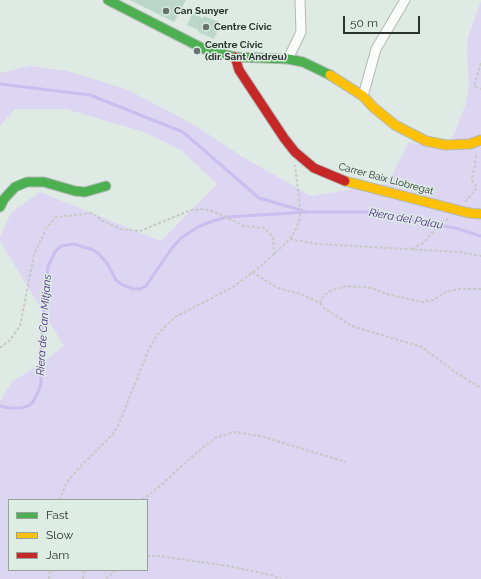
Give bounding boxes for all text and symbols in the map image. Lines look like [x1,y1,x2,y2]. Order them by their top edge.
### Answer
place label: Can Sunyer [174,5,228,17]
marker: Can Sunyer [161,6,171,16]
scale bar [345,8,422,34]
text: 50 m [350,16,378,30]
place label: Centre Cívic [214,21,272,33]
marker: Centre Cívic [201,22,211,32]
place label: Centre Cívic (dir. Sant Andreu) [205,39,287,62]
marker: Centre Cívic (dir. Sant Andreu) [192,46,202,56]
street label: Carrer Baix Llobregat [337,161,435,197]
water label: Riera del Palau [368,206,444,232]
water label: Riera de Can Mitjans [34,274,54,376]
legend [8,499,148,571]
text: Fast [46,508,69,522]
text: Slow [46,528,73,542]
text: Jam [46,548,69,562]

